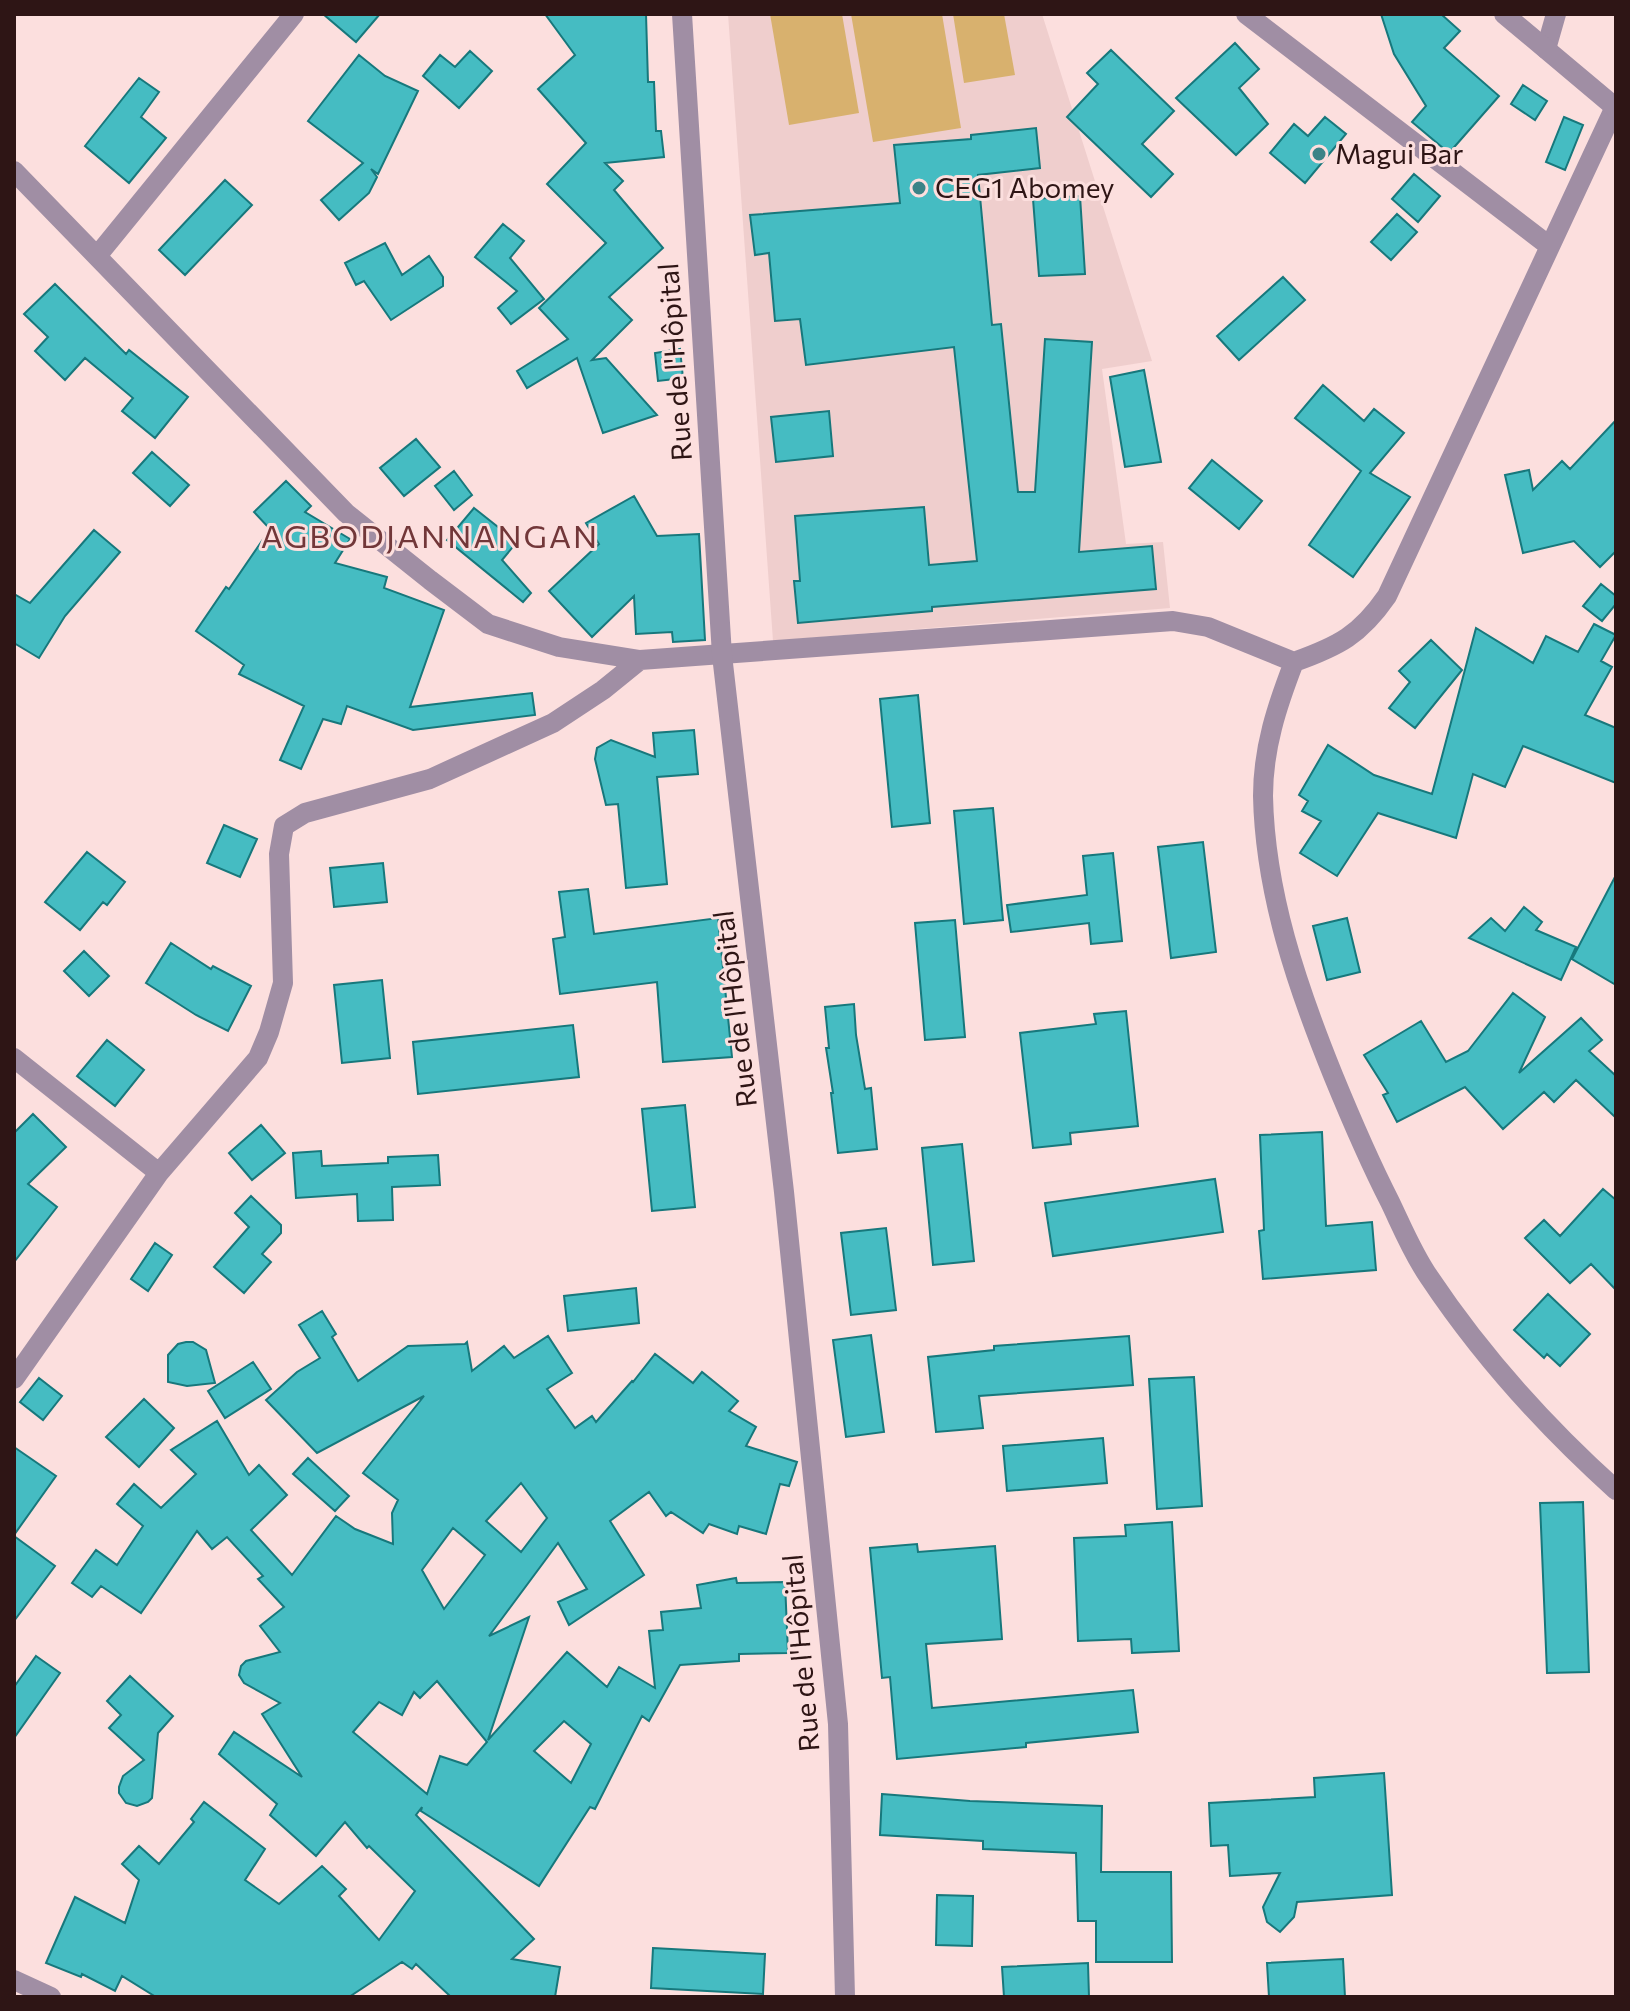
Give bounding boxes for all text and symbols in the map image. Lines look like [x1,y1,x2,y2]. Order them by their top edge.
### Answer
place label: Magui Bar [1335,136,1463,170]
marker: Magui Bar [1310,145,1328,163]
place label: CEG1 Abomey [935,170,1115,204]
marker: CEG1 Abomey [910,179,928,197]
street label: Rue de l'Hôpital [650,262,698,462]
district label: AGBODJANNANGAN [261,515,599,555]
street label: Rue de l'Hôpital [705,909,763,1110]
street label: Rue de l'Hôpital [774,1553,826,1753]

